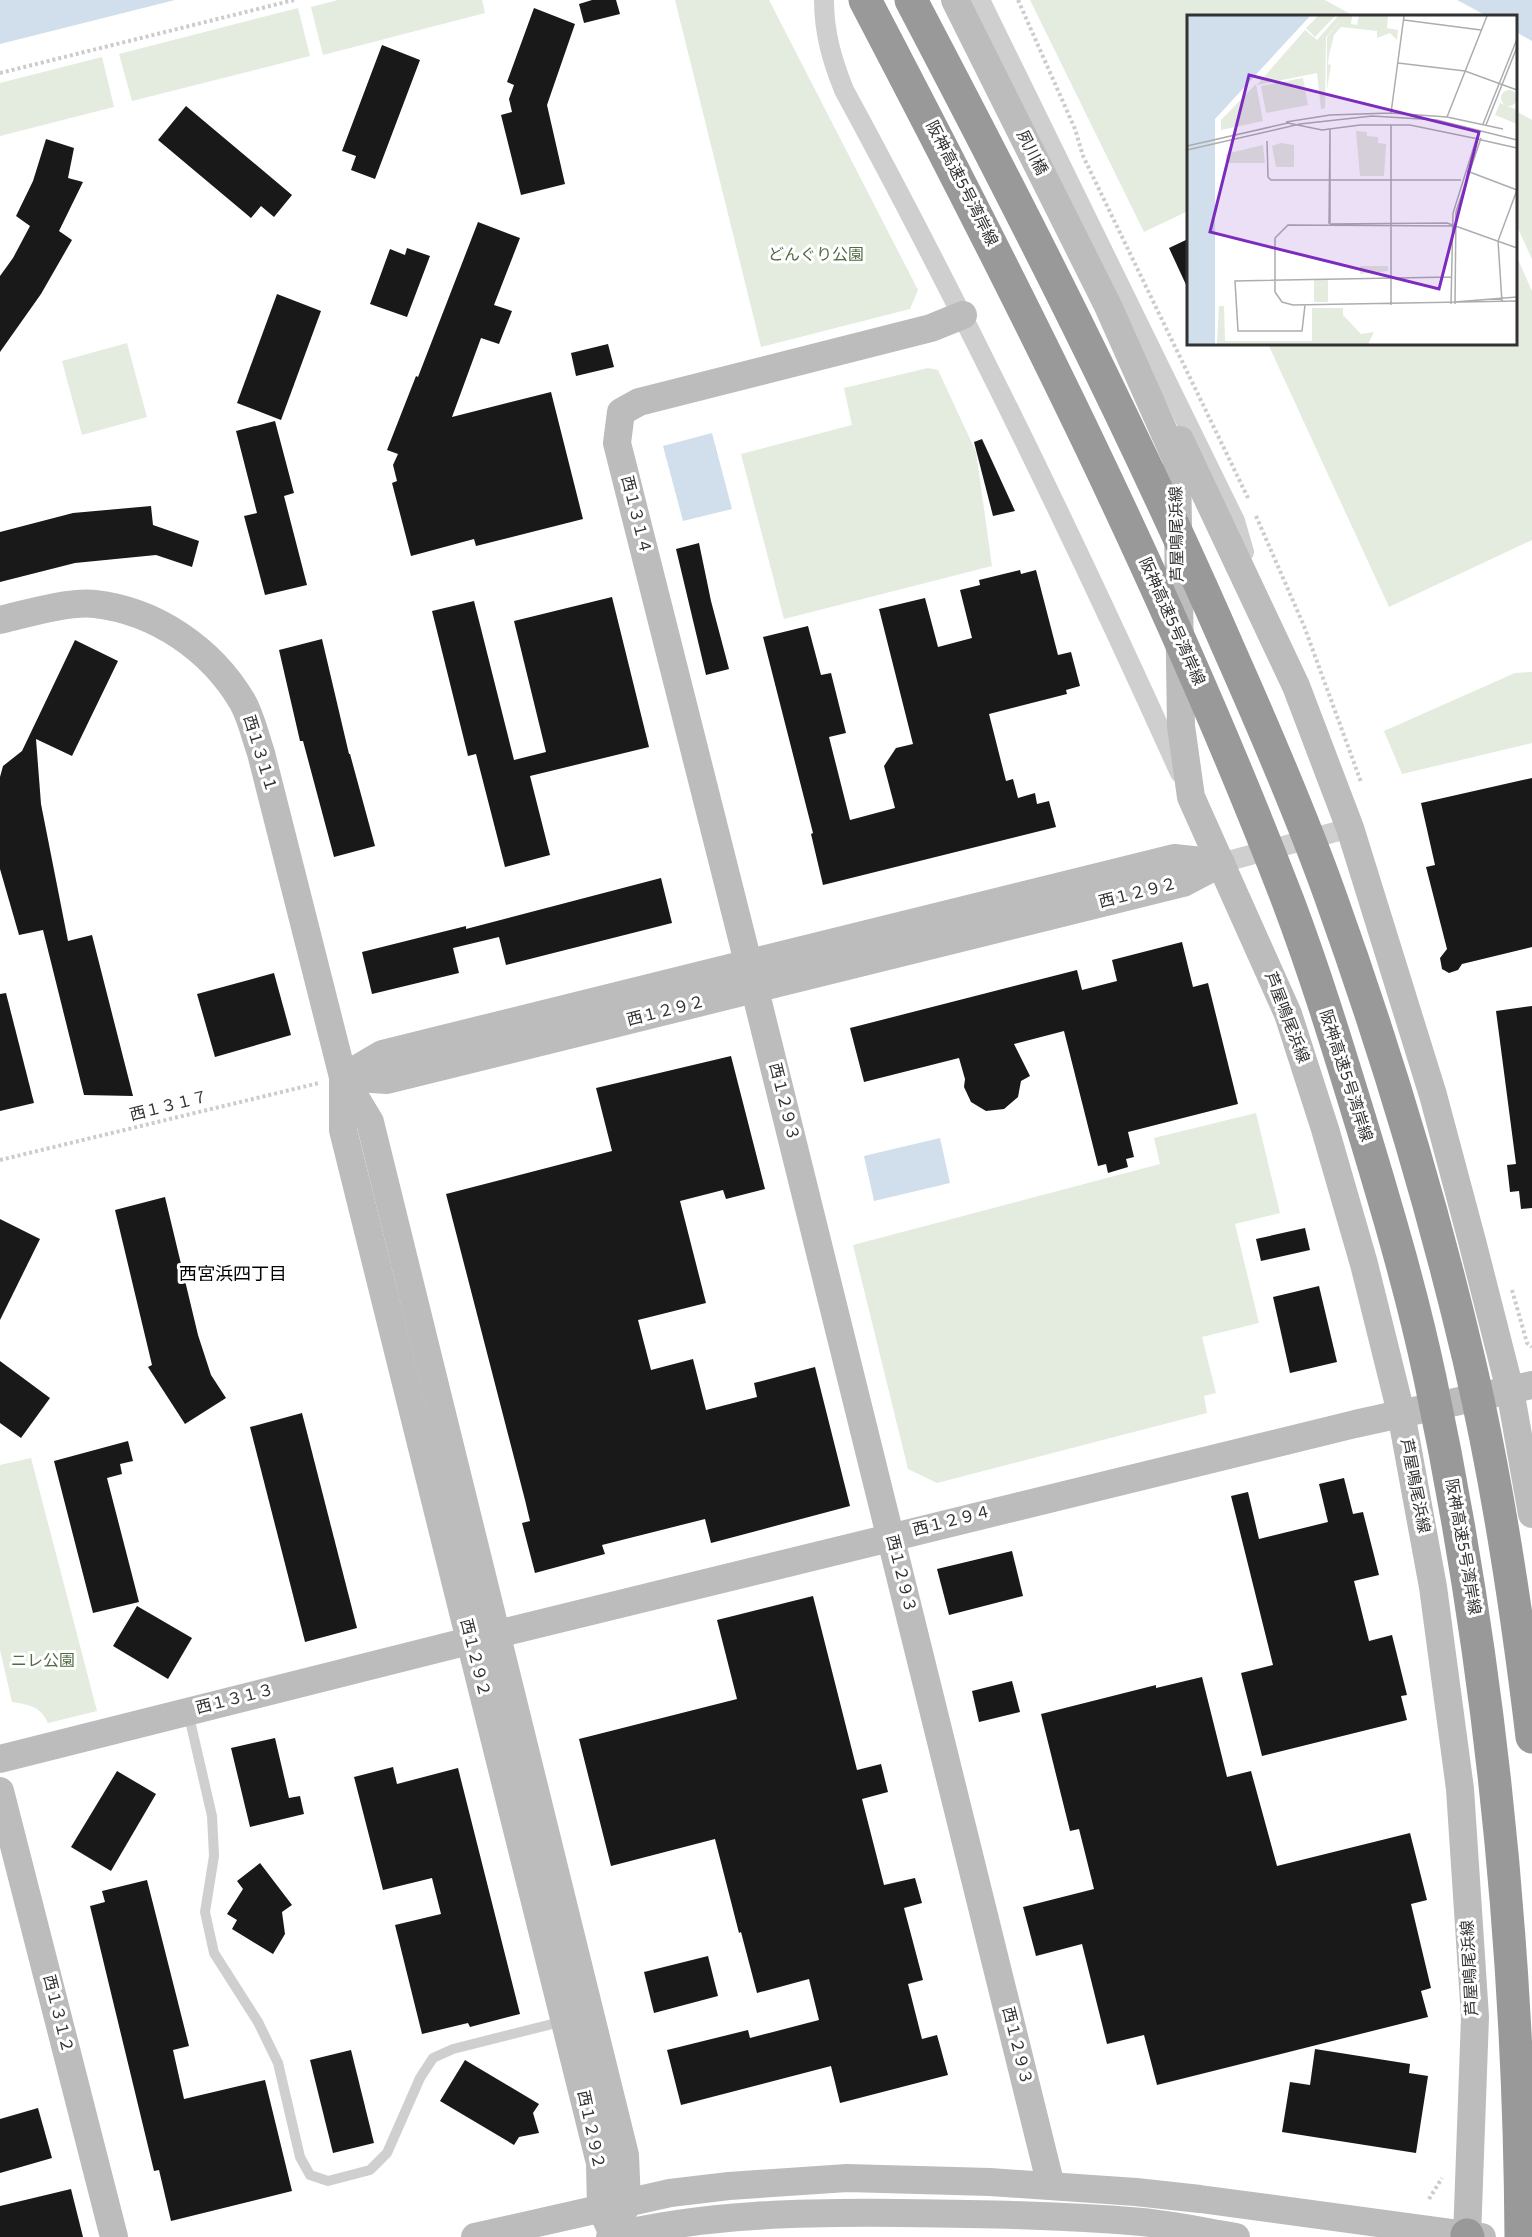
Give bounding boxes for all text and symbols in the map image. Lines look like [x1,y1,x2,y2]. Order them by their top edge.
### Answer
inset map [1187,15,1517,345]
street label: 阪神高速5号湾岸線 [921,118,1001,250]
street label: 夙川橋 [1011,127,1051,179]
park label: どんぐり公園 [768,246,864,266]
street label: 西１３１４ [616,474,654,556]
street label: 芦屋鳴尾浜線 [1167,486,1189,582]
street label: 阪神高速5号湾岸線 [1134,555,1208,689]
street label: 西１３１１ [238,713,280,795]
street label: 西１２９２ [1097,875,1179,913]
street label: 芦屋鳴尾浜線 [1259,970,1313,1066]
street label: 西１２９２ [625,993,707,1031]
street label: 阪神高速5号湾岸線 [1314,1007,1376,1145]
street label: 西１２９３ [764,1061,802,1143]
street label: 西１３１７ [128,1088,210,1126]
district label: 西宮浜四丁目 [179,1264,287,1287]
street label: 芦屋鳴尾浜線 [1395,1437,1433,1535]
street label: 阪神高速5号湾岸線 [1440,1477,1484,1617]
street label: 西１２９４ [911,1503,993,1541]
street label: 西１２９３ [881,1533,919,1615]
street label: 西１２９２ [455,1617,493,1699]
park label: ニレ公園 [11,1652,75,1672]
street label: 西１３１３ [194,1681,276,1719]
street label: 芦屋鳴尾浜線 [1459,1920,1483,2016]
street label: 西１３１２ [38,1973,76,2055]
street label: 西１２９３ [997,2005,1035,2087]
street label: 西１２９２ [572,2089,608,2171]

